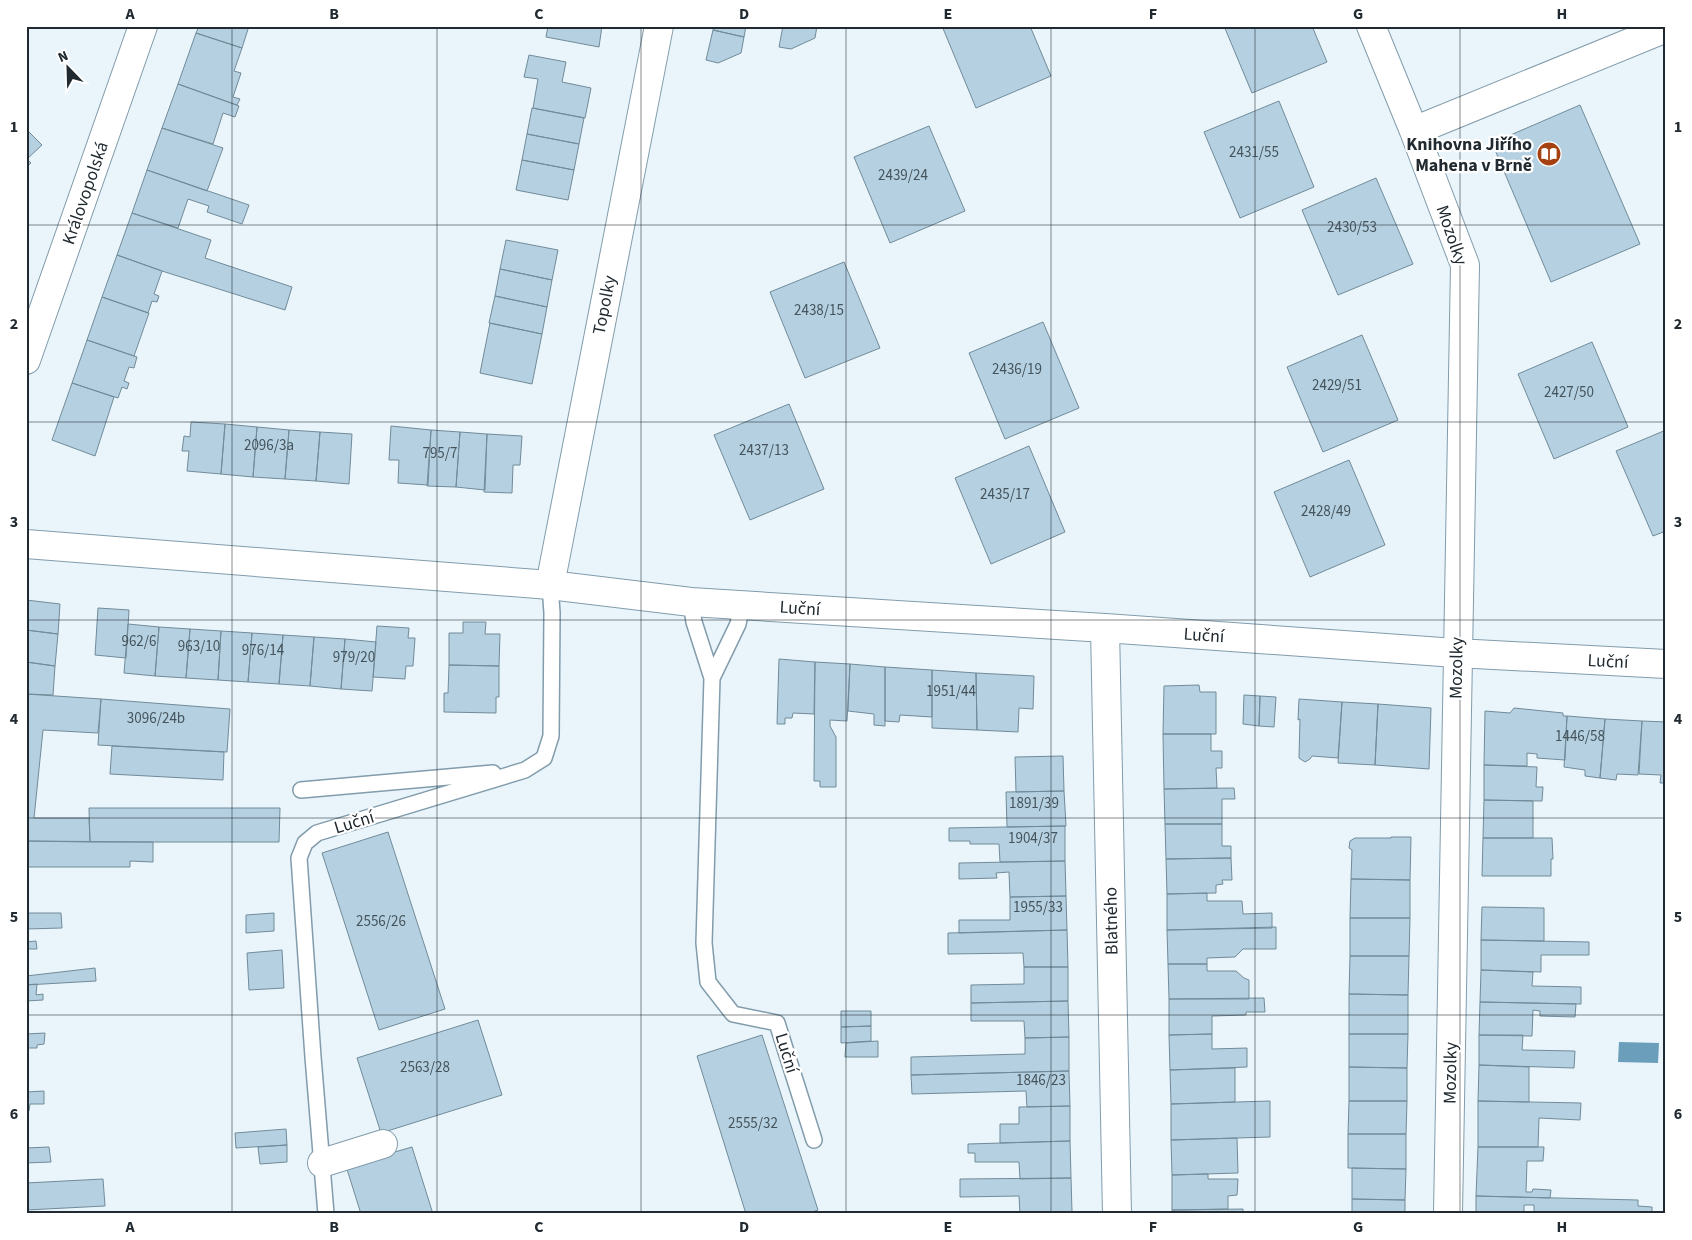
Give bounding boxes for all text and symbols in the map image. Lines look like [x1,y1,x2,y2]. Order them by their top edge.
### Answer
text: A [124,3,135,25]
text: B [329,3,339,25]
text: C [534,3,544,25]
text: D [739,3,749,25]
text: E [944,3,952,25]
text: F [1149,3,1157,25]
text: G [1353,3,1363,25]
text: H [1557,3,1567,25]
north arrow [42,42,92,92]
text: N [55,46,72,68]
text: 1 [10,116,18,138]
text: 1 [1674,116,1682,138]
place label: Knihovna Jiřího Mahena v Brně [1406,132,1532,178]
street label: Královopolská [56,138,115,248]
library icon: Knihovna Jiřího Mahena v Brně [1536,141,1562,167]
house number: 2431/55 [1229,142,1279,163]
house number: 2439/24 [878,165,929,186]
street label: Mozolky [1430,202,1474,269]
house number: 2430/53 [1327,217,1377,238]
street label: Topolky [587,273,623,337]
house number: 2438/15 [794,300,844,321]
text: 2 [10,313,18,335]
text: 2 [1674,313,1682,335]
house number: 2436/19 [992,359,1042,380]
house number: 2429/51 [1312,375,1362,396]
house number: 2427/50 [1544,382,1594,403]
house number: 2096/3a [244,435,294,456]
house number: 2437/13 [739,440,789,461]
house number: 795/7 [422,443,458,464]
house number: 2435/17 [980,484,1030,505]
house number: 2428/49 [1301,501,1351,522]
text: 3 [10,511,18,533]
text: 3 [1674,511,1682,533]
street label: Luční [779,595,822,622]
street label: Luční [1183,622,1226,649]
house number: 962/6 [121,631,157,652]
house number: 963/10 [178,636,220,657]
street label: Mozolky [1443,636,1470,699]
house number: 976/14 [242,640,285,661]
house number: 979/20 [333,647,375,668]
street label: Luční [1587,648,1630,675]
house number: 1951/44 [926,681,977,702]
text: 4 [10,708,19,730]
house number: 3096/24b [127,708,185,729]
text: 4 [1674,708,1683,730]
house number: 1446/58 [1555,726,1605,747]
house number: 1891/39 [1009,793,1059,814]
street label: Luční [331,804,378,840]
house number: 1904/37 [1008,828,1058,849]
street label: Blatného [1098,887,1125,955]
house number: 1955/33 [1013,897,1063,918]
text: 5 [10,906,18,928]
text: 5 [1674,906,1682,928]
house number: 2556/26 [356,911,406,932]
street label: Luční [769,1030,805,1077]
street label: Mozolky [1437,1041,1464,1104]
house number: 2563/28 [400,1057,450,1078]
house number: 1846/23 [1016,1070,1066,1091]
text: 6 [10,1103,18,1125]
text: 6 [1674,1103,1682,1125]
house number: 2555/32 [728,1113,778,1134]
text: A [124,1216,135,1238]
text: B [329,1216,339,1238]
text: C [534,1216,544,1238]
text: D [739,1216,749,1238]
text: E [944,1216,952,1238]
text: F [1149,1216,1157,1238]
text: G [1353,1216,1363,1238]
text: H [1557,1216,1567,1238]

